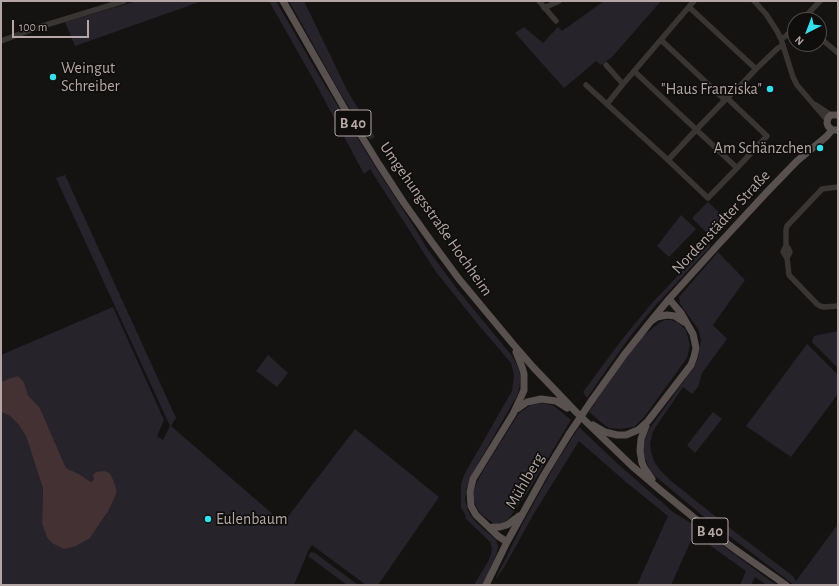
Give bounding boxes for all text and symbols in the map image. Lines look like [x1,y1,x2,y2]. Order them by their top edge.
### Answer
scale bar [14,12,91,38]
north arrow [787,12,827,52]
text: 100 m [19,21,47,33]
text: N [793,34,806,47]
place label: Weingut Schreiber [61,58,120,96]
marker: Weingut Schreiber [48,72,58,82]
place label: "Haus Franziska" [661,79,762,99]
marker: "Haus Franziska" [765,84,775,94]
road number: B 40 [335,110,371,136]
street label: Umgehungsstraße Hochheim [375,138,497,300]
place label: Am Schänzchen [714,138,812,158]
marker: Am Schänzchen [815,143,825,153]
street label: Nordenstädter Straße [668,166,774,278]
street label: Mühlberg [501,450,549,512]
place label: Eulenbaum [216,509,288,529]
marker: Eulenbaum [203,514,213,524]
road number: B 40 [692,518,728,544]

